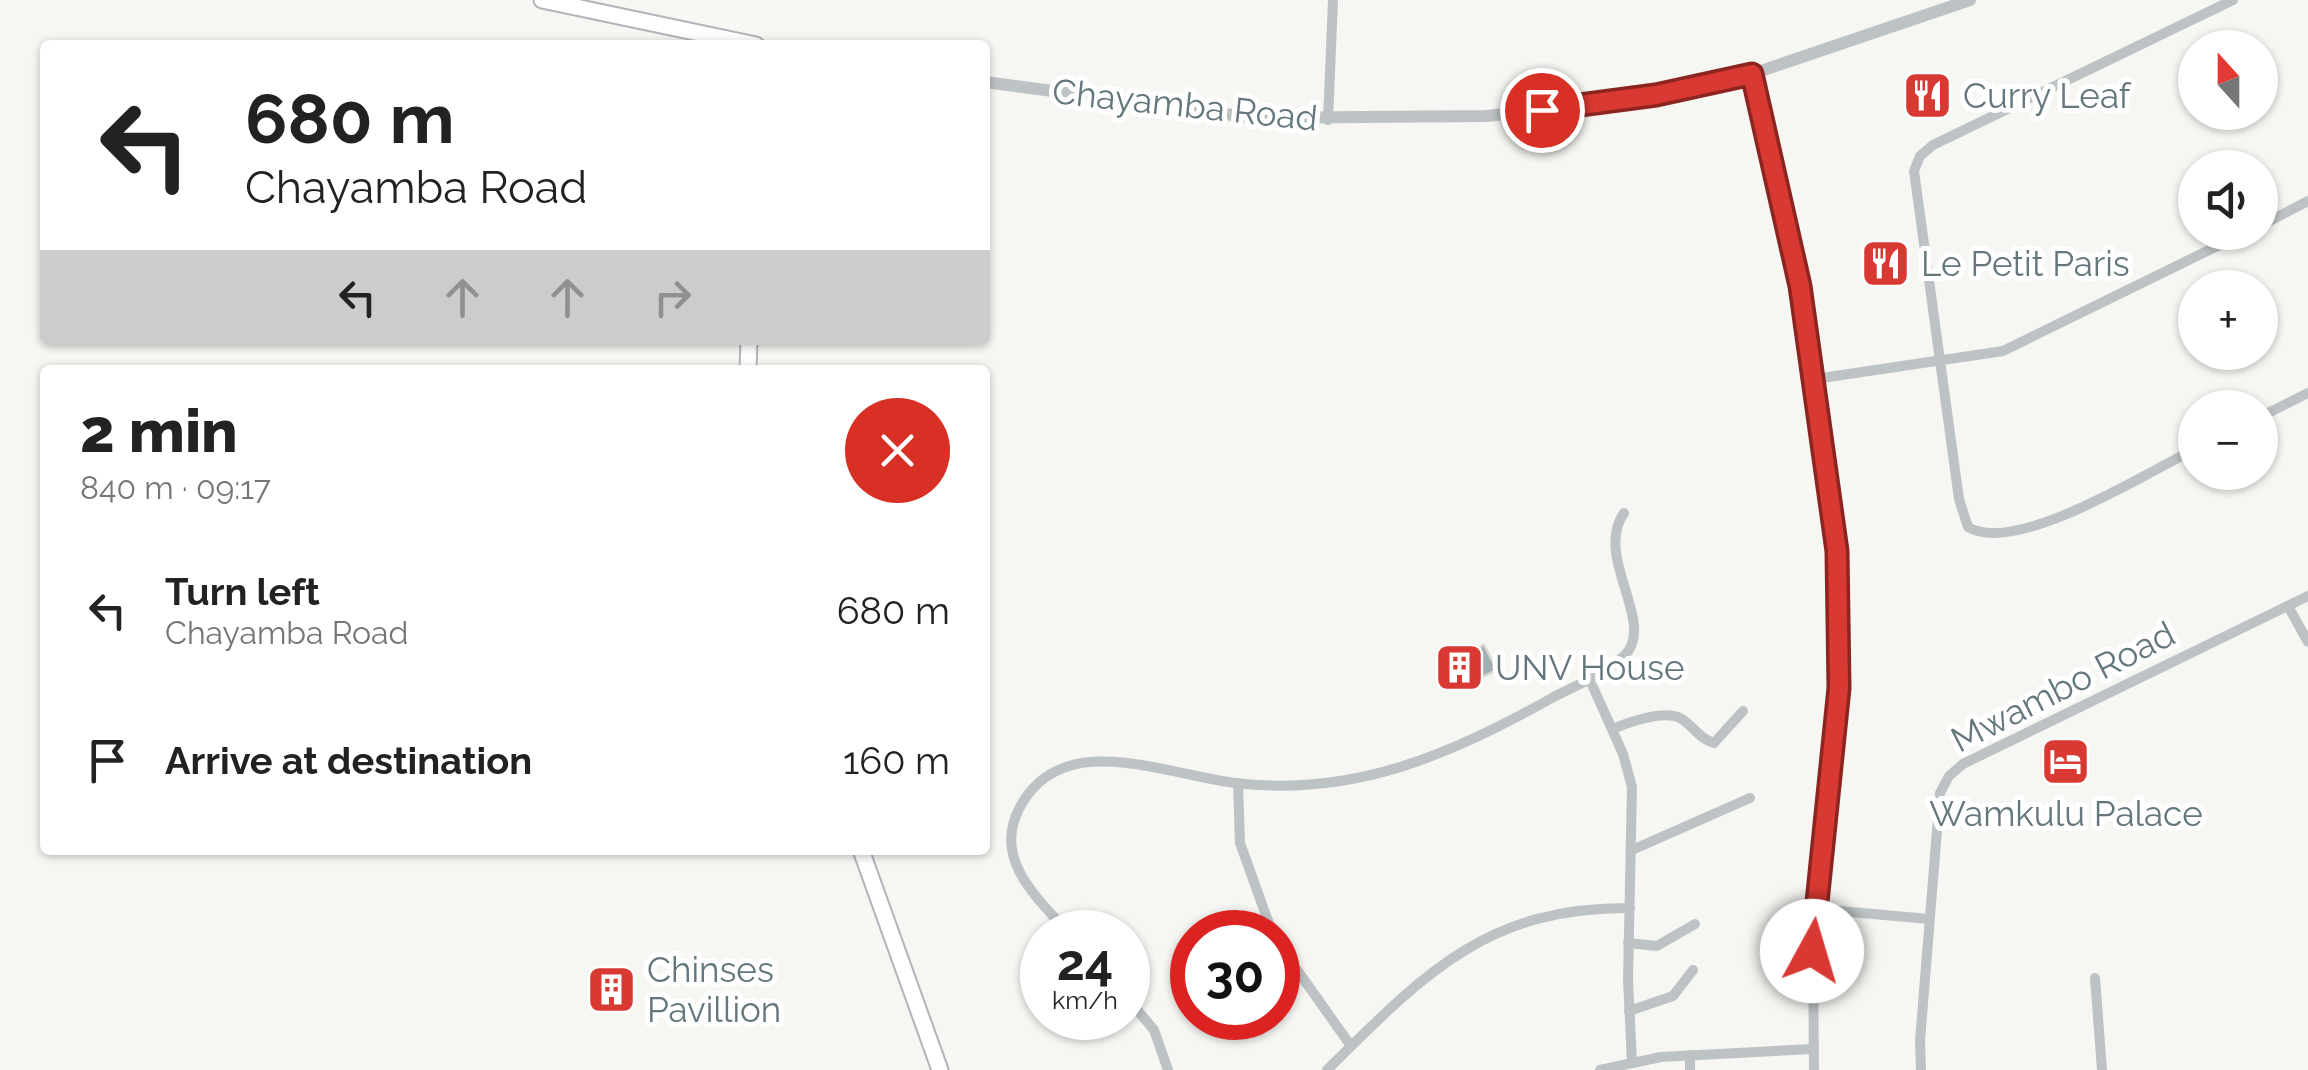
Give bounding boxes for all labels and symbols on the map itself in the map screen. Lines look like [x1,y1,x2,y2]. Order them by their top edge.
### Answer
north arrow [2178,30,2278,130]
pin [1500,68,1585,153]
street label: Chayamba Road [1051,70,1320,139]
restaurant icon: Curry Leaf [1902,70,1954,122]
place label: Curry Leaf [1963,75,2132,116]
restaurant icon: Le Petit Paris [1860,238,1912,290]
place label: Le Petit Paris [1921,243,2130,284]
street label: Mwambo Road [1944,613,2181,760]
building icon: UNV House [1434,642,1486,694]
place label: UNV House [1495,647,1685,688]
hotel icon: Wamkulu Palace [2040,736,2092,788]
place label: Wamkulu Palace [1929,793,2203,834]
position arrow [1760,899,1864,1003]
speed limit sign: 30 [1170,910,1300,1040]
place label: Chinses Pavillion [647,949,781,1030]
building icon: Chinses Pavillion [586,964,638,1016]

